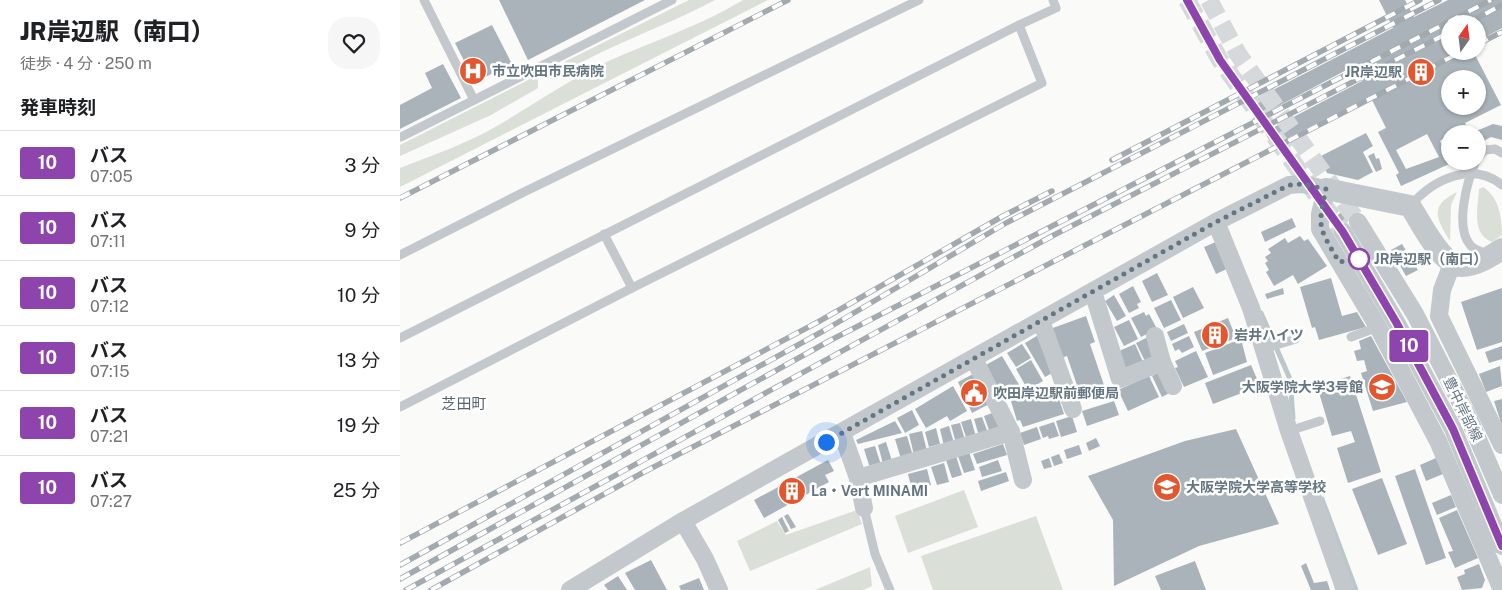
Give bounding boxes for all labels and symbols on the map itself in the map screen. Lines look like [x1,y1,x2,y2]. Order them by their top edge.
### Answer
north arrow [1441,15,1486,60]
hospital icon: 市立吹田市民病院 [458,56,488,86]
building icon: JR岸辺駅 [1406,57,1436,87]
place label: 市立吹田市民病院 [492,63,604,79]
place label: JR岸辺駅 [1345,64,1402,80]
marker: JR岸辺駅（南口） [1348,248,1370,270]
place label: JR岸辺駅（南口） [1374,251,1487,267]
building icon: 岩井ハイツ [1200,320,1230,350]
place label: 岩井ハイツ [1234,327,1304,343]
line badge: 10 [1386,330,1432,362]
school or university icon: 大阪学院大学3号館 [1367,372,1397,402]
street label: 豊中岸部線 [1440,374,1486,444]
public building icon: 吹田岸辺駅前郵便局 [959,378,989,408]
place label: 大阪学院大学3号館 [1242,379,1363,395]
place label: 吹田岸辺駅前郵便局 [993,385,1119,401]
district label: 芝田町 [441,395,487,412]
your location [814,430,839,455]
school or university icon: 大阪学院大学高等学校 [1152,472,1182,502]
building icon: La・Vert MINAMI [777,476,807,506]
place label: 大阪学院大学高等学校 [1186,479,1326,495]
place label: La・Vert MINAMI [811,483,928,499]

